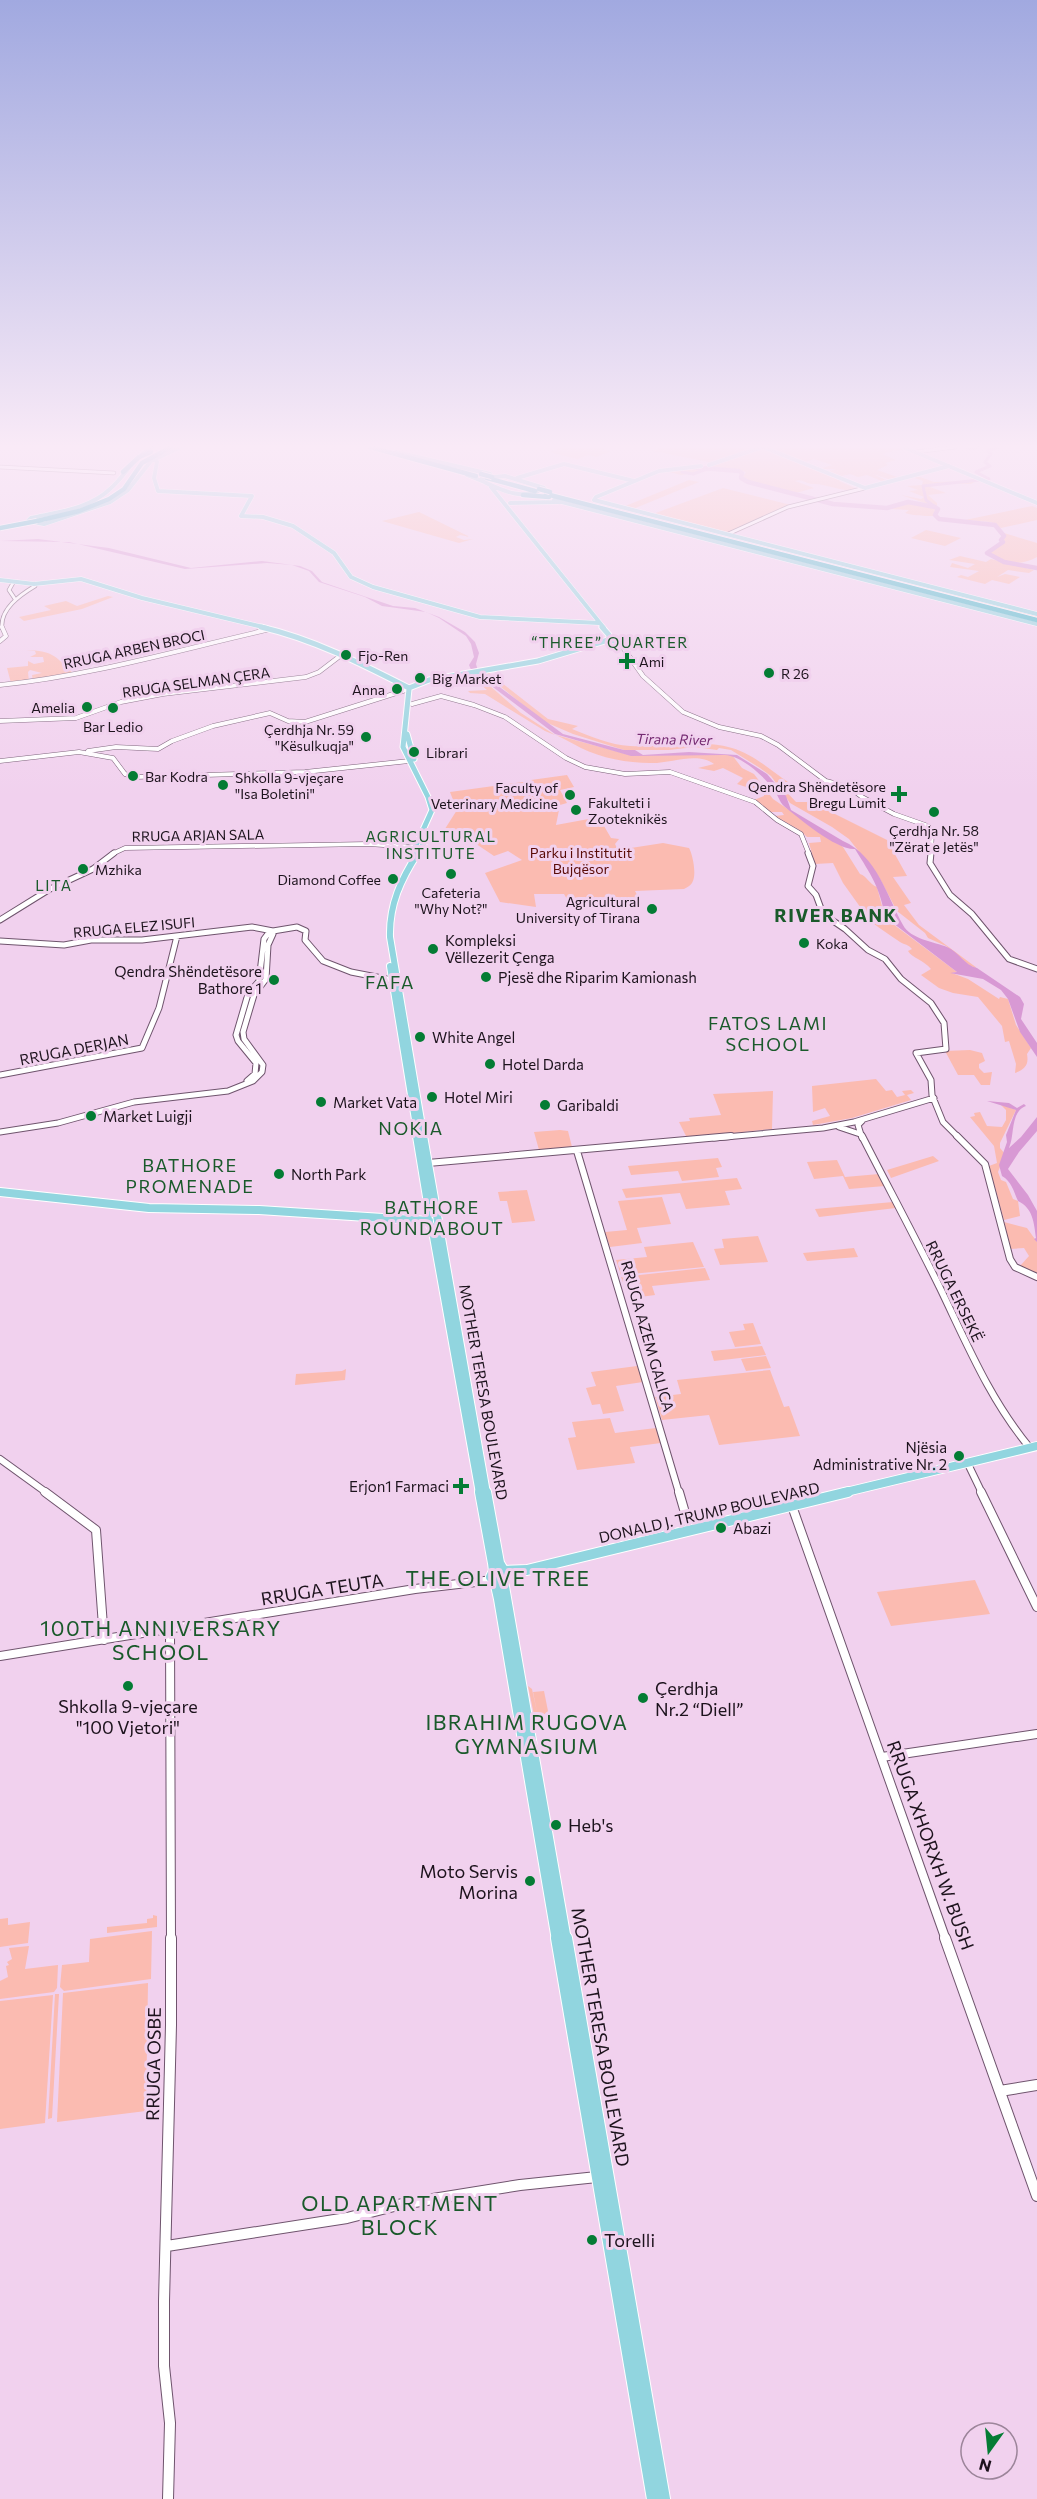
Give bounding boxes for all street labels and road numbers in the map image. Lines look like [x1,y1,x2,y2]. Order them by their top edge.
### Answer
street label: RRUGA ARBEN BROCI [62,626,206,672]
street label: RRUGA SELMAN ÇERA [121,663,271,701]
street label: RRUGA ARJAN SALA [131,825,265,845]
street label: RRUGA ELEZ ISUFI [72,913,196,941]
street label: RRUGA DERJAN [18,1030,130,1068]
street label: RRUGA ERSEKË [923,1237,987,1345]
street label: RRUGA AZEM GALICA [618,1258,678,1414]
street label: MOTHER TERESA BOULEVARD [456,1283,512,1501]
street label: DONALD J. TRUMP BOULEVARD [597,1478,821,1546]
street label: RRUGA TEUTA [259,1568,385,1610]
street label: RRUGA XHORXH W. BUSH [883,1737,979,1953]
street label: MOTHER TERESA BOULEVARD [567,1906,635,2168]
street label: RRUGA OSBE [141,2007,165,2121]

